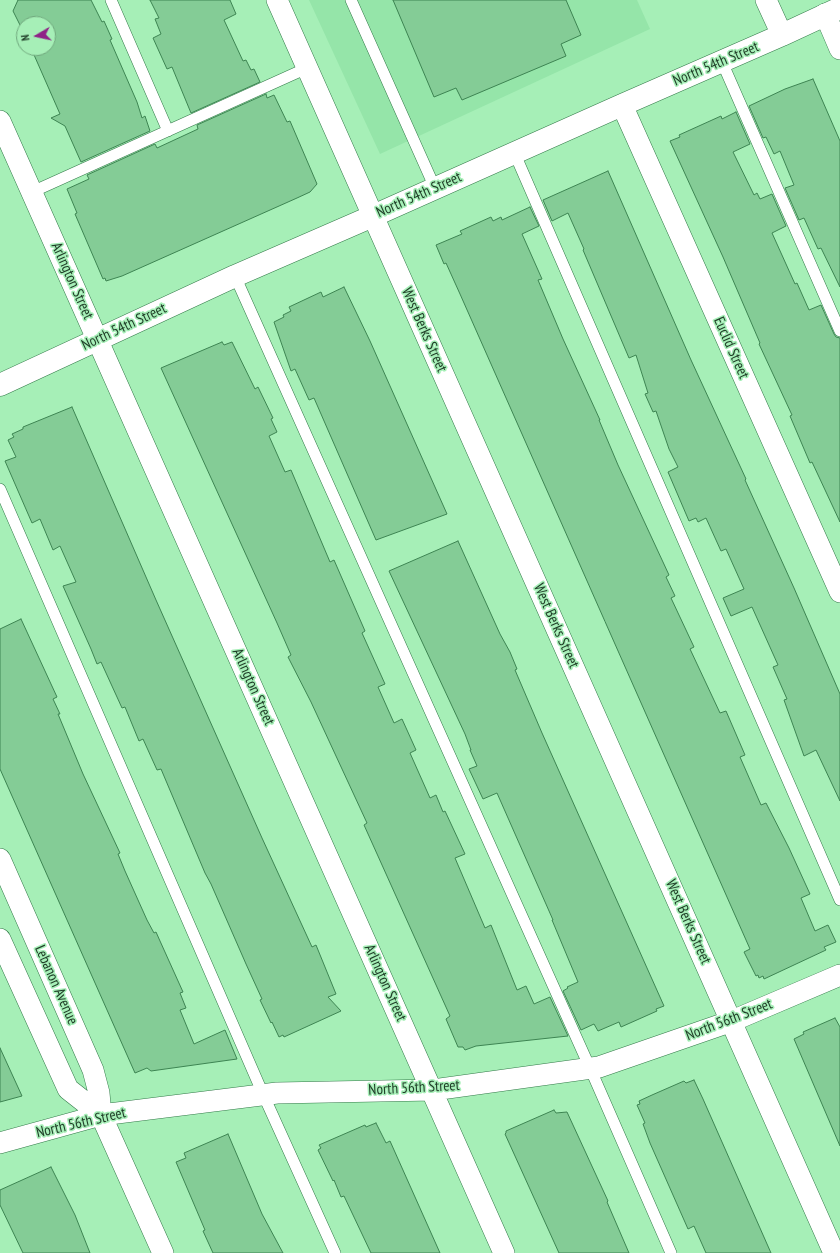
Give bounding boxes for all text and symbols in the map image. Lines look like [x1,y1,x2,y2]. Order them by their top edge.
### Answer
north arrow [16,16,56,56]
text: N [18,34,33,42]
street label: North 54th Street [670,38,762,90]
street label: North 54th Street [374,168,464,222]
street label: Arlington Street [47,240,97,322]
street label: West Berks Street [397,285,451,375]
street label: North 54th Street [79,300,169,354]
street label: Euclid Street [709,314,753,382]
street label: West Berks Street [529,581,583,671]
street label: Arlington Street [228,646,278,728]
street label: West Berks Street [661,877,715,967]
street label: Lebanon Avenue [30,942,82,1028]
street label: Arlington Street [360,942,410,1024]
street label: North 56th Street [683,995,775,1045]
street label: North 56th Street [368,1077,460,1099]
street label: North 56th Street [34,1104,128,1142]

